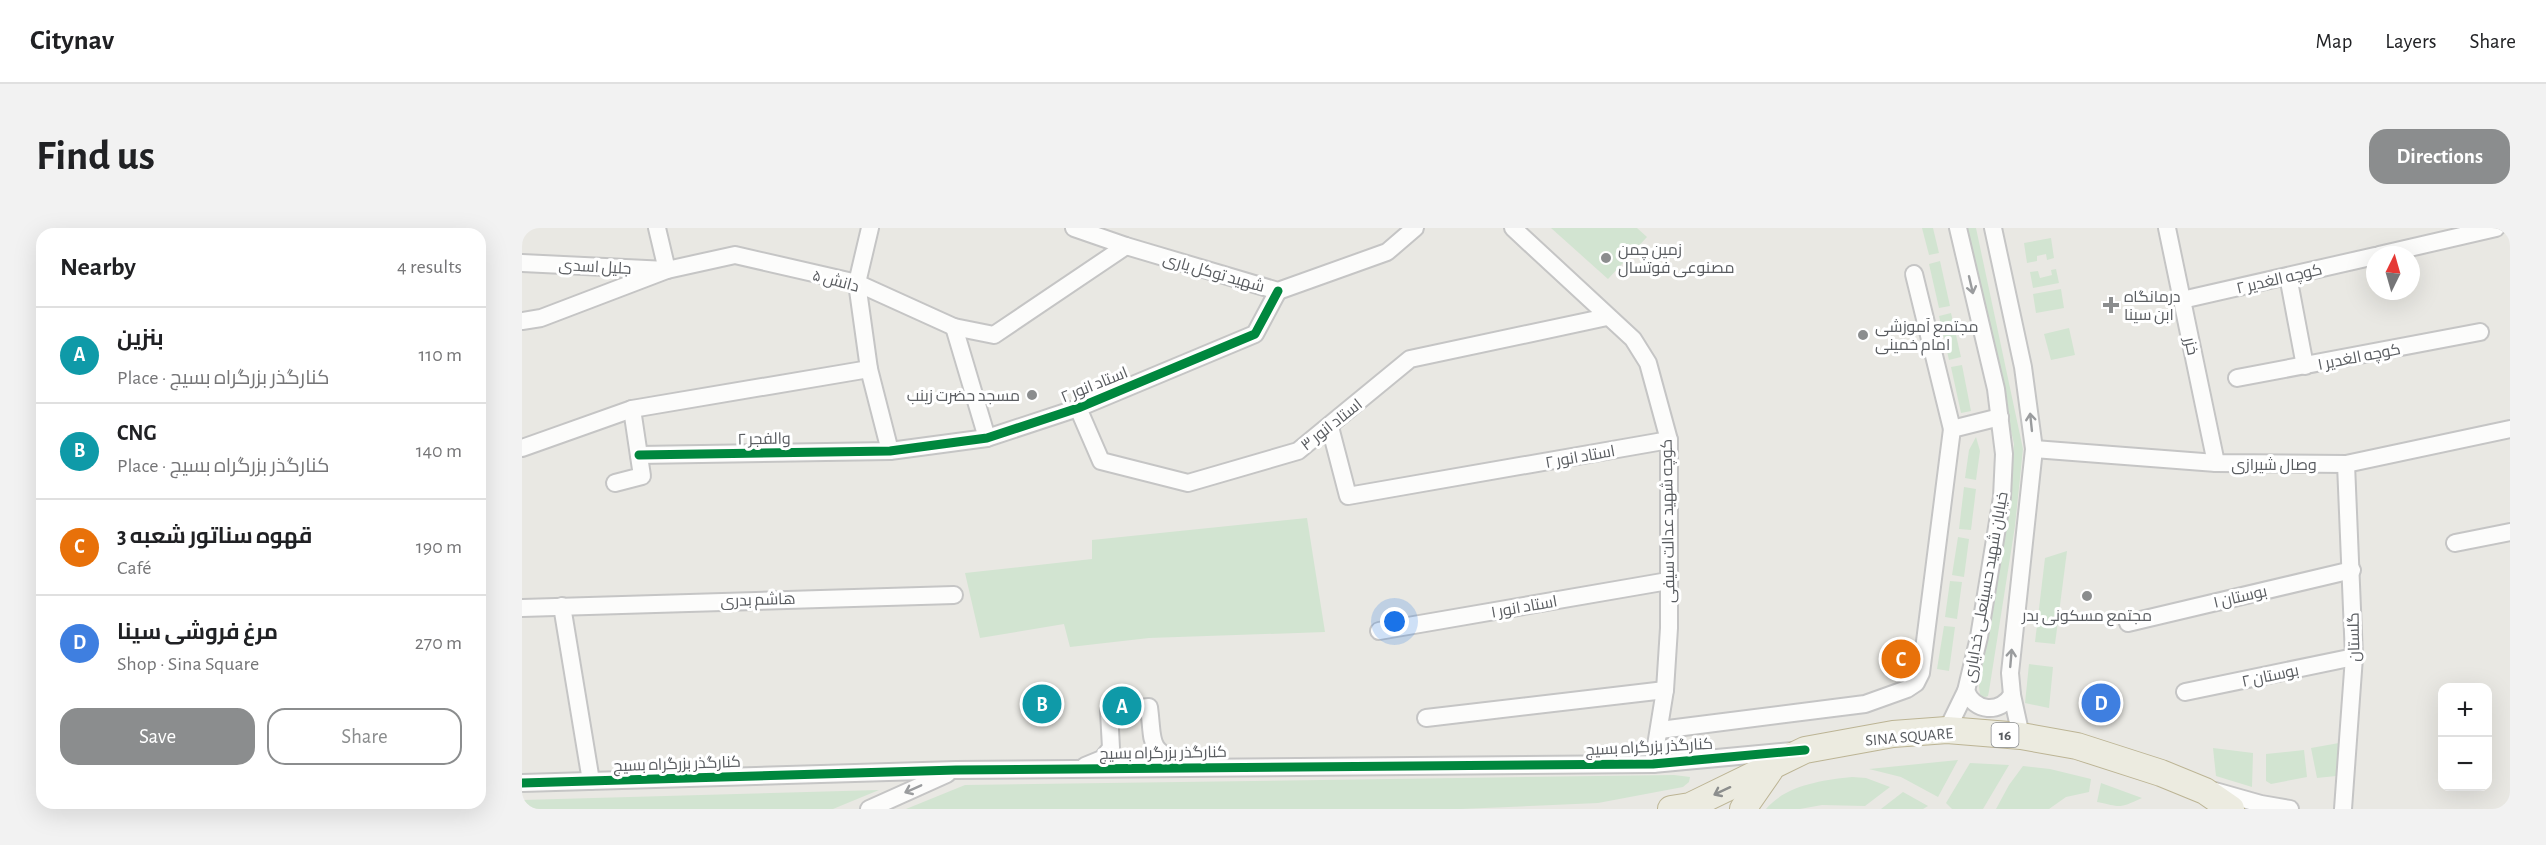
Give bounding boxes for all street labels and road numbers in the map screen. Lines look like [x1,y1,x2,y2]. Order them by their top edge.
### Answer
street label: شهید توکل یاری [1161,250,1266,297]
street label: جلیل اسدی [558,257,632,279]
street label: کوچه الغدیر ۲ [2235,261,2324,300]
street label: دانش ۵ [810,266,861,297]
street label: خزر [2180,335,2201,357]
street label: کوچه الغدیر ۱ [2316,341,2403,376]
street label: استاد انور ۲ [1059,364,1130,406]
street label: استاد انور ۳ [1298,396,1366,454]
street label: والفجر ۲ [737,431,791,448]
street label: کوچه شهید عدالت سیفی [1658,439,1680,603]
street label: استاد انور ۲ [1544,443,1616,472]
street label: وصال شیرازی [2231,456,2317,475]
street label: خیابان شهید حسینعلی خدایاری [1960,490,2013,684]
street label: بوستان ۱ [2212,583,2269,613]
street label: هاشم بدری [720,590,796,612]
street label: استاد انور ۱ [1490,593,1559,622]
street label: گلستان [2346,612,2364,662]
street label: بوستان ۲ [2240,662,2301,692]
road number: 16 [1992,723,2018,747]
street label: SINA SQUARE [1865,725,1954,750]
street label: کنارگذر بزرگراه بسیج [1585,736,1713,761]
street label: کنارگذر بزرگراه بسیج [1099,744,1227,765]
street label: کنارگذر بزرگراه بسیج [613,754,741,777]

